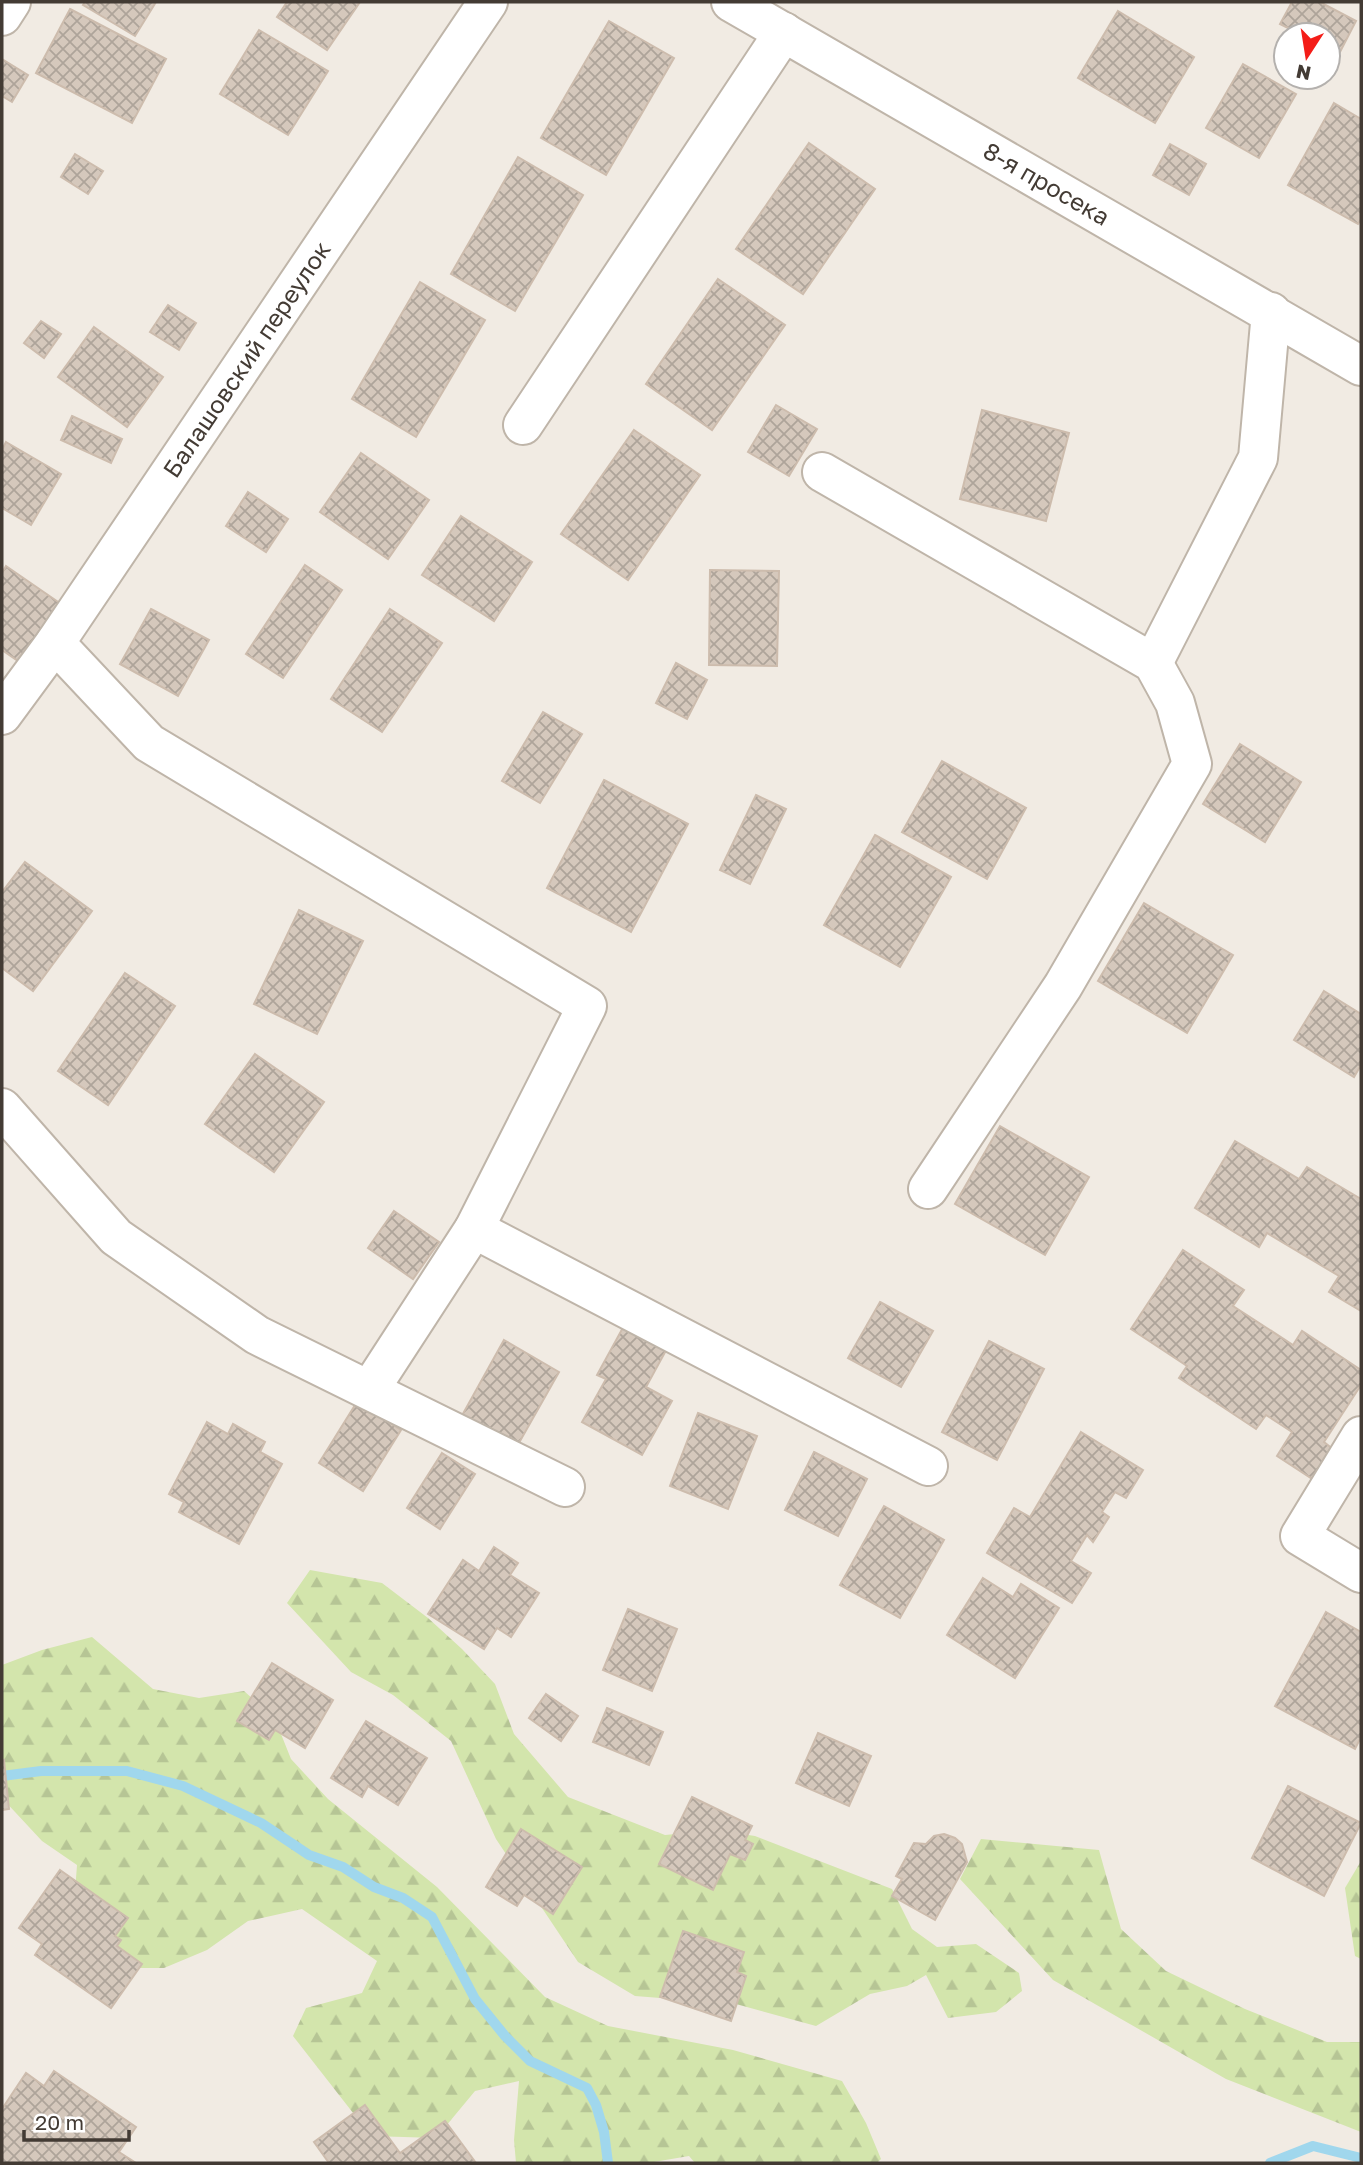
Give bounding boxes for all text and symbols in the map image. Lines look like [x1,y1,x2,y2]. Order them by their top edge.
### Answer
north arrow [1272,21,1342,91]
text: N [1294,60,1313,86]
street label: 8-я просека [979,135,1115,231]
street label: Балашовский переулок [156,235,336,483]
scale bar [24,2098,130,2142]
text: 20 m [35,2109,84,2135]

